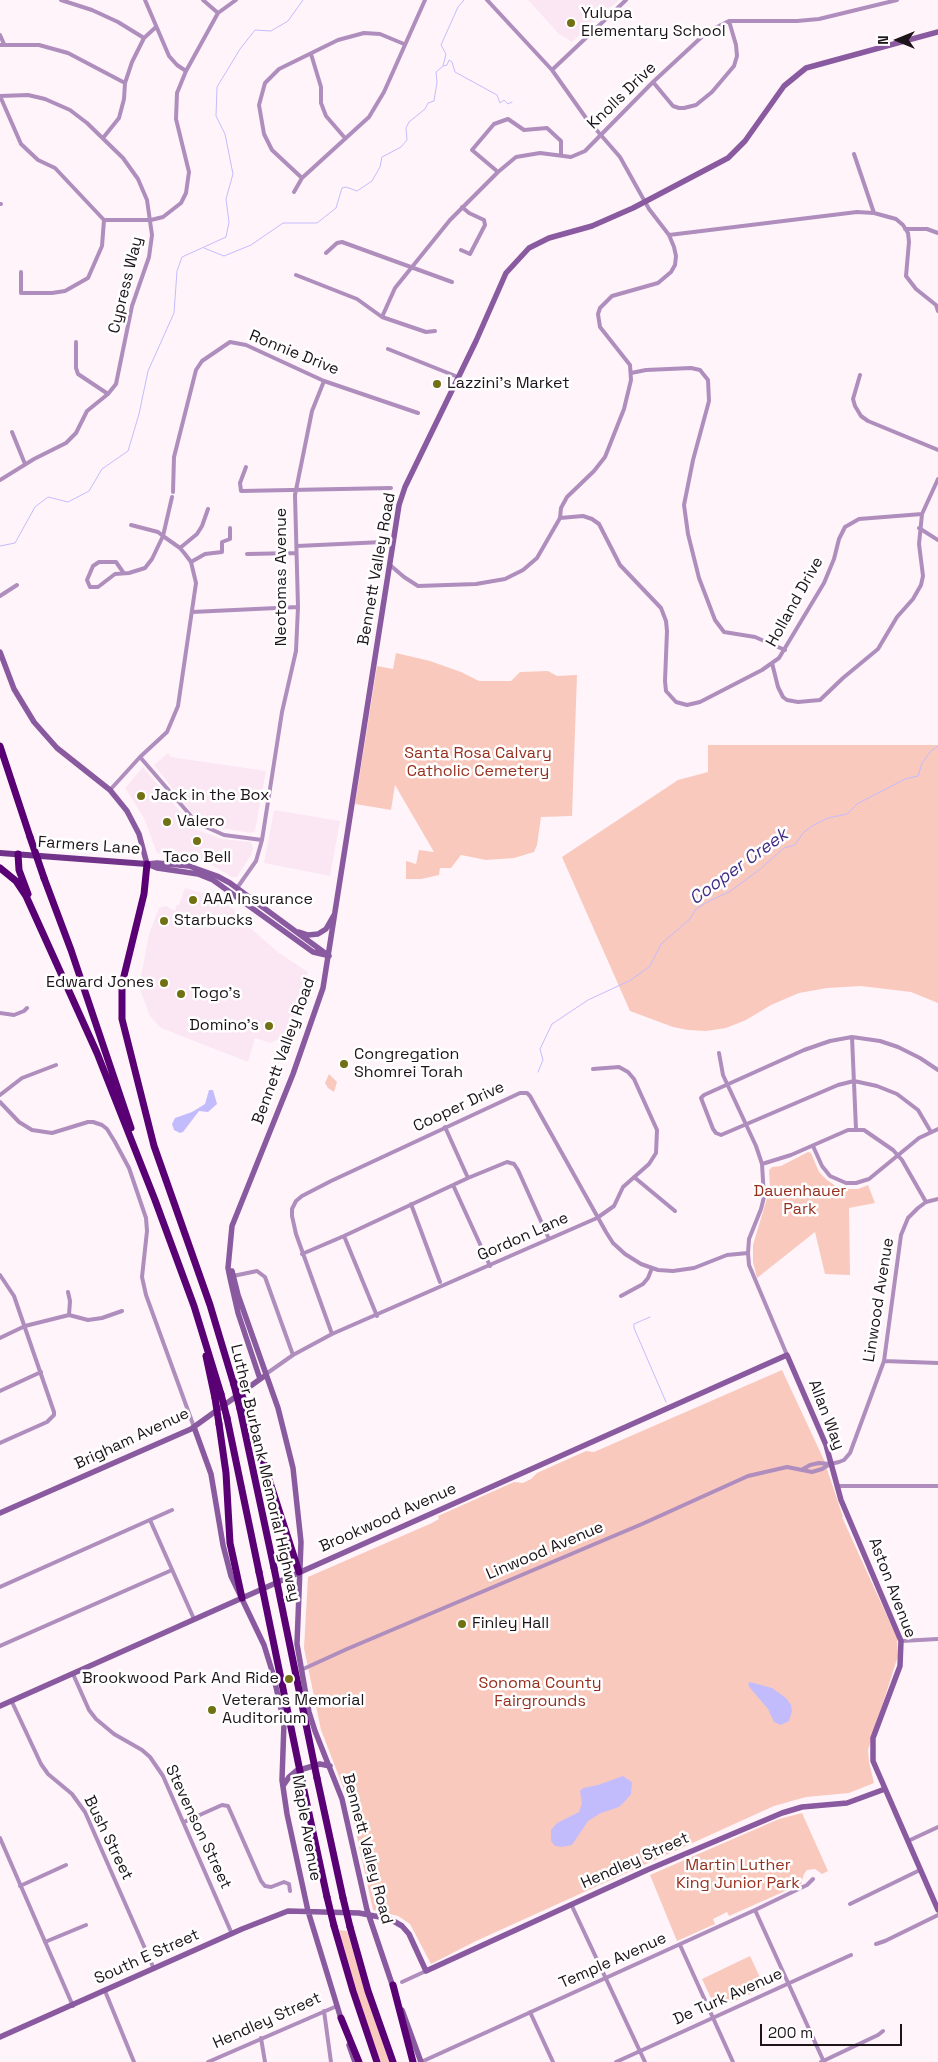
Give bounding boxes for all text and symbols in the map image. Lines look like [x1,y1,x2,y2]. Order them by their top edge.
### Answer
place label: Yulupa Elementary School [581,4,726,42]
north arrow [873,15,923,65]
marker: Yulupa Elementary School [565,17,577,29]
text: N [874,35,892,45]
street label: Knolls Drive [584,58,660,134]
street label: Cypress Way [105,235,147,335]
street label: Ronnie Drive [246,326,342,380]
place label: Lazzini's Market [447,374,570,394]
marker: Lazzini's Market [431,378,443,390]
street label: Bennett Valley Road [354,491,400,647]
street label: Neotomas Avenue [272,508,292,646]
street label: Holland Drive [762,554,828,650]
park label: Santa Rosa Calvary Catholic Cemetery [404,744,552,782]
place label: Jack in the Box [151,786,269,806]
marker: Jack in the Box [135,790,147,802]
place label: Valero [177,812,225,832]
marker: Valero [161,816,173,828]
water label: Cooper Creek [686,824,792,910]
street label: Farmers Lane [37,833,141,859]
marker: Taco Bell [191,835,203,847]
place label: Taco Bell [163,848,231,868]
place label: AAA Insurance [203,890,313,910]
marker: AAA Insurance [187,894,199,906]
place label: Starbucks [174,911,253,931]
marker: Starbucks [158,915,170,927]
place label: Edward Jones [46,973,154,993]
street label: Bennett Valley Road [249,975,319,1127]
marker: Edward Jones [158,977,170,989]
place label: Togo's [191,984,241,1004]
marker: Togo's [175,988,187,1000]
place label: Domino's [189,1016,259,1036]
marker: Domino's [263,1020,275,1032]
place label: Congregation Shomrei Torah [354,1045,463,1083]
marker: Congregation Shomrei Torah [338,1058,350,1070]
street label: Cooper Drive [410,1078,508,1136]
park label: Dauenhauer Park [754,1182,846,1220]
street label: Gordon Lane [475,1208,571,1266]
street label: Linwood Avenue [860,1236,898,1364]
street label: Luther Burbank Memorial Highway [226,1342,304,1604]
street label: Allan Way [804,1377,848,1453]
street label: Brigham Avenue [72,1404,192,1474]
street label: Brookwood Avenue [316,1479,460,1557]
street label: Linwood Avenue [483,1518,607,1584]
street label: Aston Avenue [864,1535,920,1641]
place label: Finley Hall [472,1614,549,1634]
marker: Finley Hall [456,1618,468,1630]
place label: Brookwood Park And Ride [82,1669,279,1689]
marker: Brookwood Park And Ride [283,1673,295,1685]
park label: Sonoma County Fairgrounds [478,1674,602,1712]
place label: Veterans Memorial Auditorium [222,1691,364,1729]
marker: Veterans Memorial Auditorium [206,1704,218,1716]
street label: Stevenson Street [161,1762,235,1892]
street label: Bennett Valley Road [338,1772,396,1926]
street label: Maple Avenue [287,1773,325,1883]
street label: Bush Street [79,1793,137,1883]
street label: Hendley Street [578,1829,692,1893]
park label: Martin Luther King Junior Park [676,1856,800,1894]
street label: South E Street [92,1925,202,1989]
street label: Temple Avenue [556,1929,670,1993]
street label: De Turk Avenue [670,1964,786,2030]
street label: Hendley Street [210,1989,324,2053]
scale bar [763,2014,906,2046]
text: 200 m [768,2023,813,2042]

